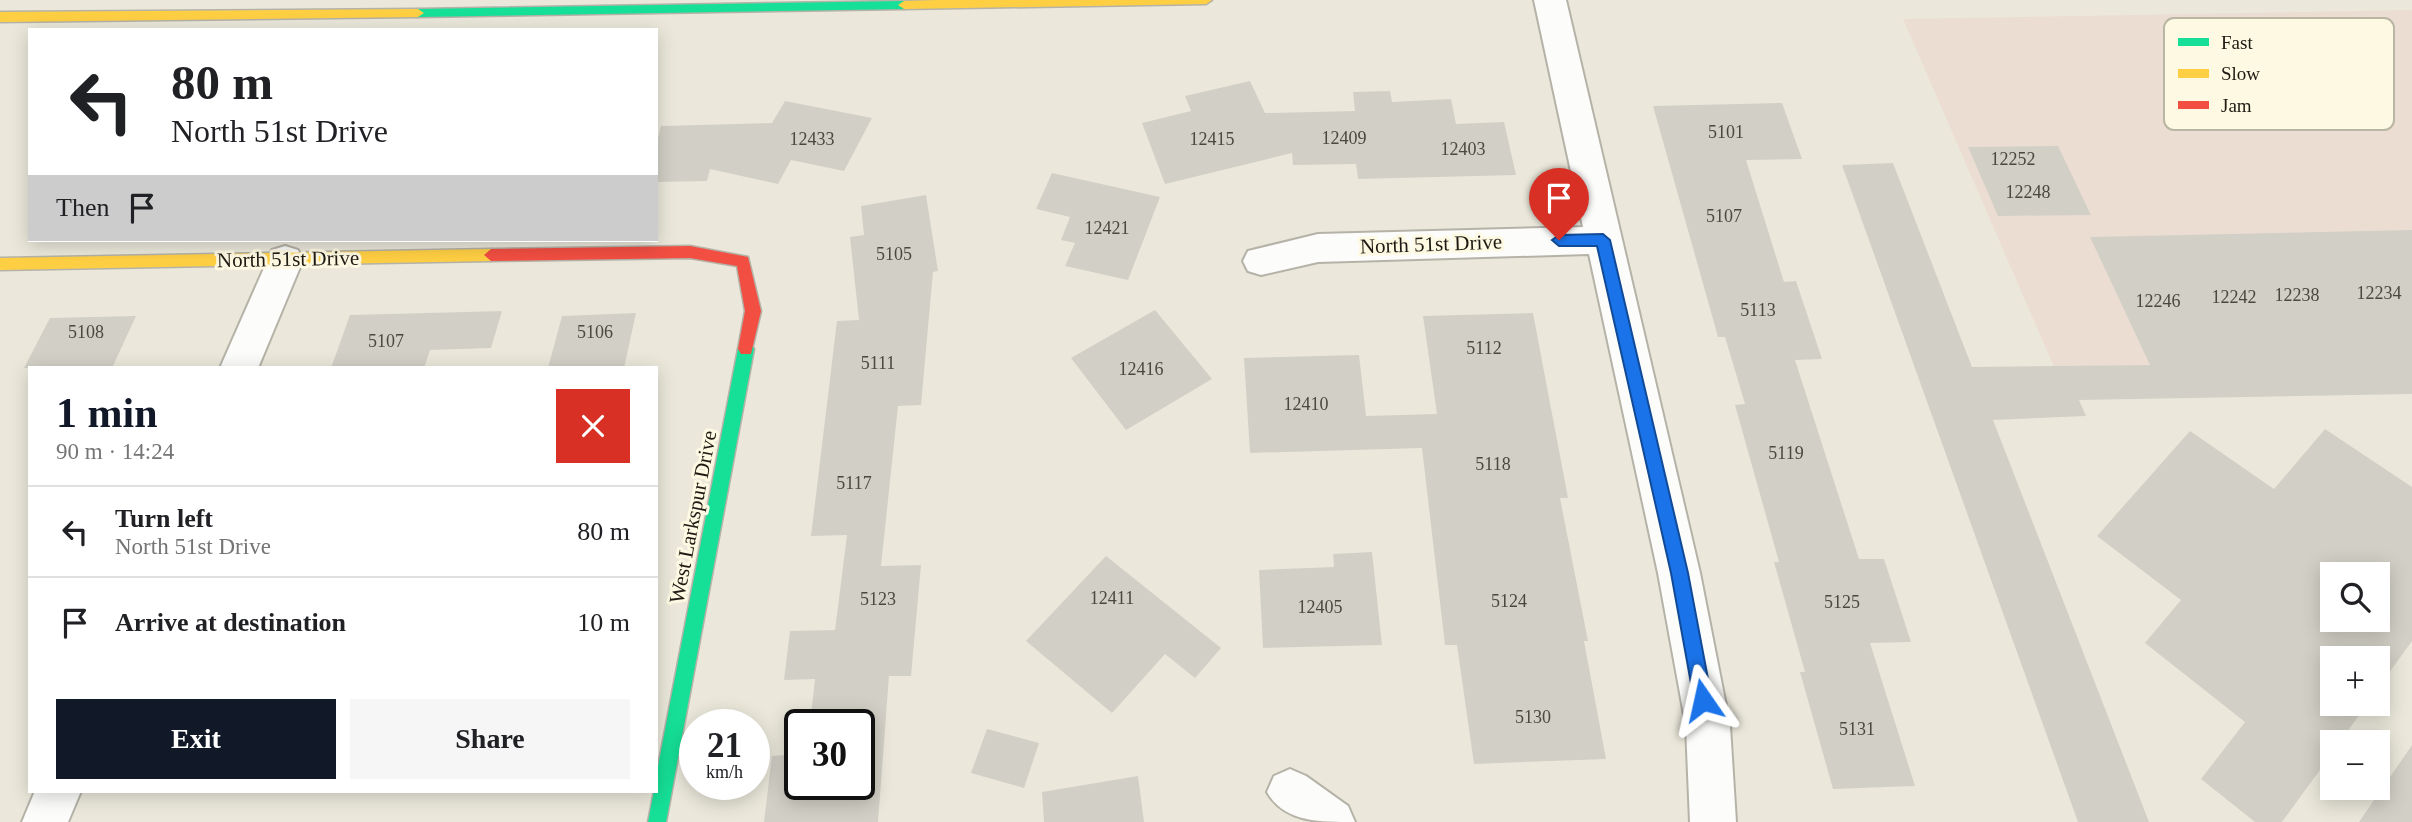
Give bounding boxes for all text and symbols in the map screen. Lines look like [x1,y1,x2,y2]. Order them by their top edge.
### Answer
legend [2164,18,2394,130]
text: Fast [2221,32,2253,53]
text: 80 m [171,55,273,110]
icon: left [56,56,147,147]
text: Slow [2221,63,2260,84]
text: Jam [2221,95,2252,116]
text: North 51st Drive [171,113,388,149]
house number: 5101 [1708,122,1744,142]
house number: 12409 [1322,128,1367,148]
house number: 12433 [790,129,835,149]
house number: 12415 [1190,129,1235,149]
house number: 12403 [1441,139,1486,159]
house number: 12252 [1991,149,2036,169]
pin [1529,168,1589,240]
icon: arrive [1540,179,1578,217]
house number: 12248 [2006,182,2051,202]
icon: arrive [123,189,161,227]
text: Then [56,193,109,222]
house number: 5107 [1706,206,1742,226]
house number: 12421 [1085,218,1130,238]
street label: North 51st Drive [1359,230,1503,258]
house number: 5105 [876,244,912,264]
street label: North 51st Drive [217,246,359,272]
house number: 12234 [2357,283,2402,303]
house number: 12238 [2275,285,2320,305]
house number: 12242 [2212,287,2257,307]
house number: 12246 [2136,291,2181,311]
house number: 5113 [1740,300,1776,320]
house number: 5108 [68,322,104,342]
house number: 5106 [577,322,613,342]
house number: 5107 [368,331,404,351]
house number: 5112 [1466,338,1502,358]
house number: 5111 [861,353,895,373]
house number: 12416 [1119,359,1164,379]
button: close [556,389,630,463]
text: 1 min [56,390,158,436]
house number: 12410 [1284,394,1329,414]
street label: West Larkspur Drive [664,429,722,605]
text: 90 m · 14:24 [56,439,174,464]
house number: 5119 [1768,443,1804,463]
house number: 5118 [1475,454,1511,474]
house number: 5117 [836,473,872,493]
text: Turn left [115,504,213,533]
icon: left [56,513,94,551]
text: 80 m [577,517,630,546]
text: North 51st Drive [115,534,271,559]
map controls [2320,562,2390,800]
button: search [2320,562,2390,632]
house number: 12411 [1090,588,1134,608]
house number: 5123 [860,589,896,609]
house number: 5124 [1491,591,1527,611]
house number: 5125 [1824,592,1860,612]
house number: 12405 [1298,597,1343,617]
icon: arrive [56,604,94,642]
text: Arrive at destination [115,608,346,637]
text: 10 m [577,608,630,637]
button: + [2320,646,2390,716]
position arrow [1666,663,1740,737]
button: Exit [56,699,336,779]
button: Share [350,699,630,779]
house number: 5130 [1515,707,1551,727]
speed limit sign: 30 [784,709,875,800]
house number: 5131 [1839,719,1875,739]
text: 21 [707,726,742,765]
button: − [2320,730,2390,800]
text: km/h [706,762,743,782]

